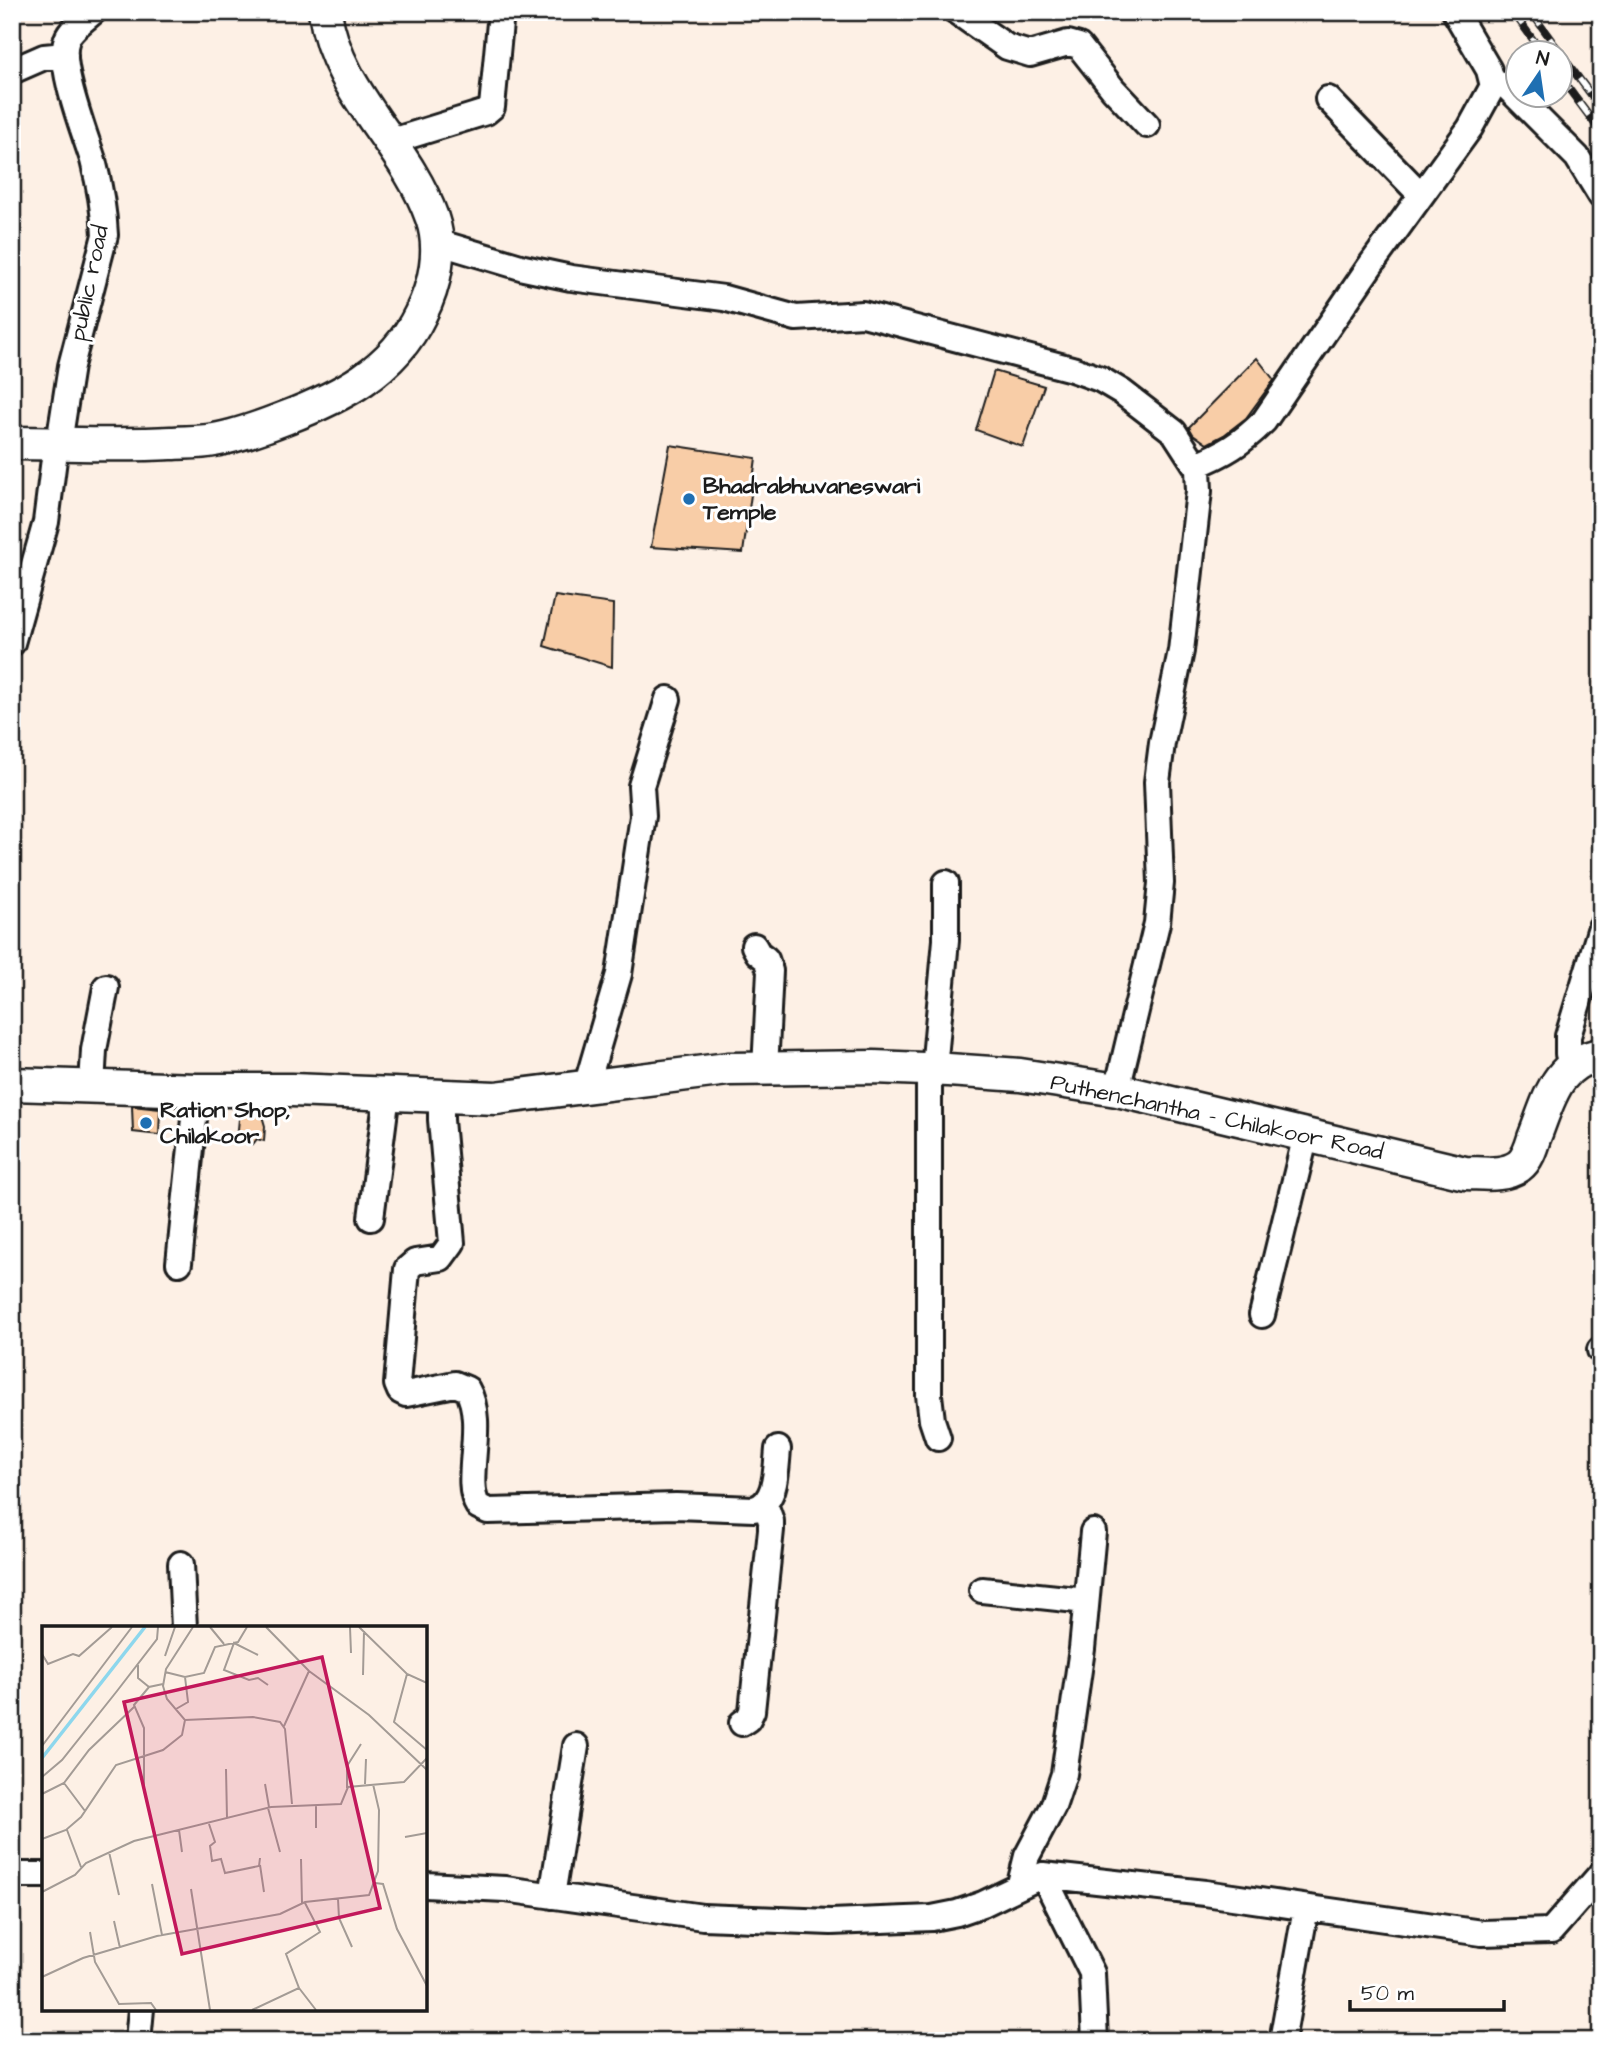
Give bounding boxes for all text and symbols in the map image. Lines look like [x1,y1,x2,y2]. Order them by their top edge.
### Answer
north arrow [1504,38,1574,108]
text: N [1534,44,1551,73]
street label: public road [61,222,117,344]
place label: Bhadrabhuvaneswari Temple [702,470,921,528]
marker: Bhadrabhuvaneswari Temple [681,491,697,507]
street label: Puthenchantha - Chilakoor Road [1048,1066,1386,1168]
place label: Ration Shop, Chilakoor [160,1094,291,1152]
marker: Ration Shop, Chilakoor [138,1115,154,1131]
inset map [42,1626,427,2011]
scale bar [1350,1969,1504,2013]
text: 50 m [1361,1979,1415,2008]

